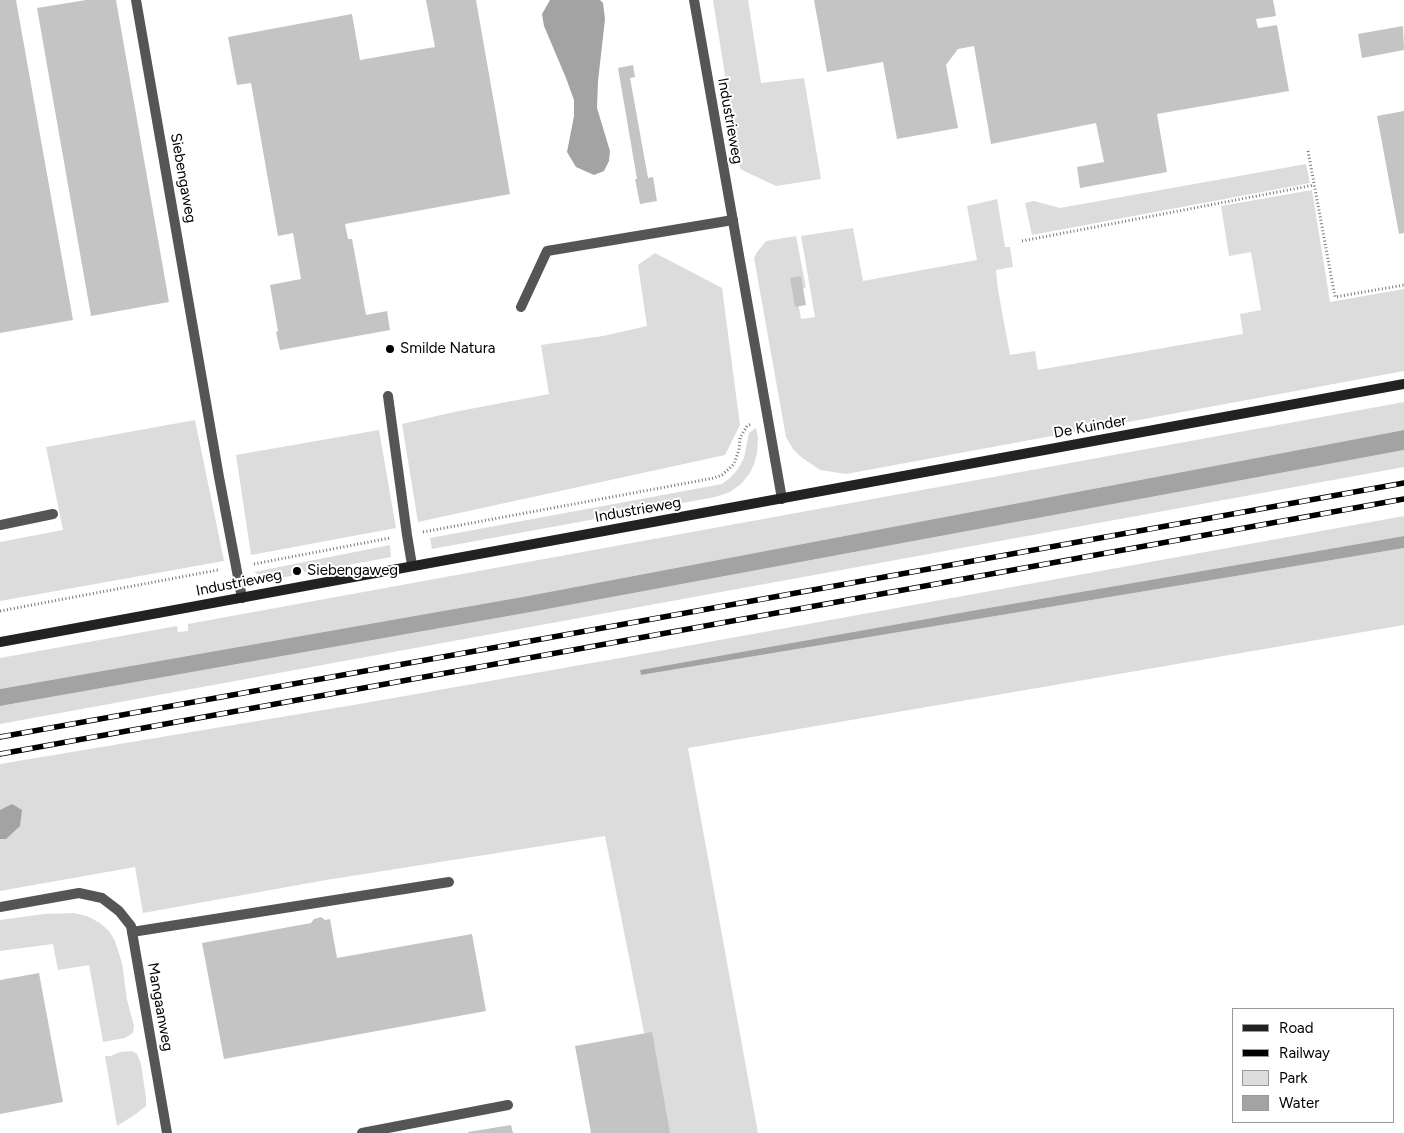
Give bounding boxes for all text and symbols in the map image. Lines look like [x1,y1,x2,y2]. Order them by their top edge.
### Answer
street label: Industrieweg [714,76,746,166]
street label: Siebengaweg [166,132,200,224]
place label: Smilde Natura [400,340,495,358]
marker: Smilde Natura [384,343,396,355]
street label: De Kuinder [1052,412,1128,442]
street label: Industrieweg [593,494,683,526]
place label: Siebengaweg [307,562,398,580]
marker: Siebengaweg [291,565,303,577]
street label: Industrieweg [194,566,284,600]
street label: Mangaanweg [143,961,177,1053]
legend [1232,1008,1394,1123]
text: Road [1279,1019,1314,1037]
text: Railway [1279,1044,1330,1062]
text: Park [1279,1069,1308,1087]
text: Water [1279,1094,1319,1112]

